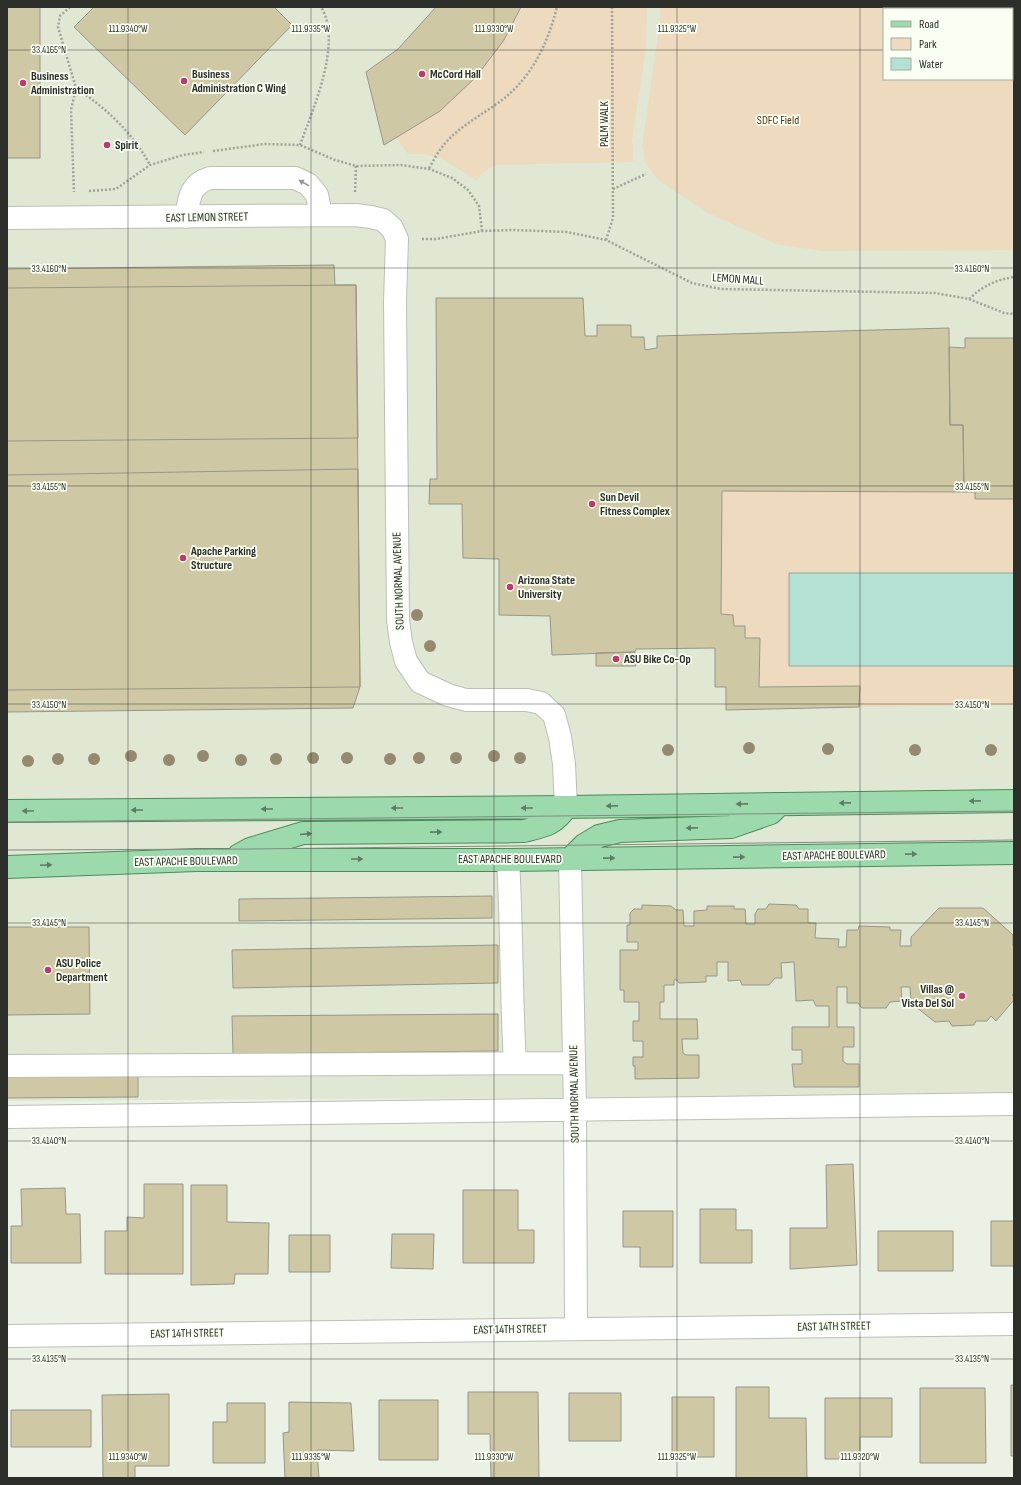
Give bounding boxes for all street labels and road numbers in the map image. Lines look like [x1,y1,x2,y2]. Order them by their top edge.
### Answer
street label: PALM WALK [597,100,612,147]
street label: EAST LEMON STREET [166,209,249,226]
street label: LEMON MALL [712,270,765,289]
street label: SOUTH NORMAL AVENUE [389,532,408,630]
street label: EAST APACHE BOULEVARD [782,847,886,864]
street label: EAST APACHE BOULEVARD [458,852,562,867]
street label: EAST APACHE BOULEVARD [134,853,238,870]
street label: SOUTH NORMAL AVENUE [566,1045,583,1143]
street label: EAST 14TH STREET [797,1318,871,1335]
street label: EAST 14TH STREET [473,1321,547,1338]
street label: EAST 14TH STREET [150,1325,224,1342]

